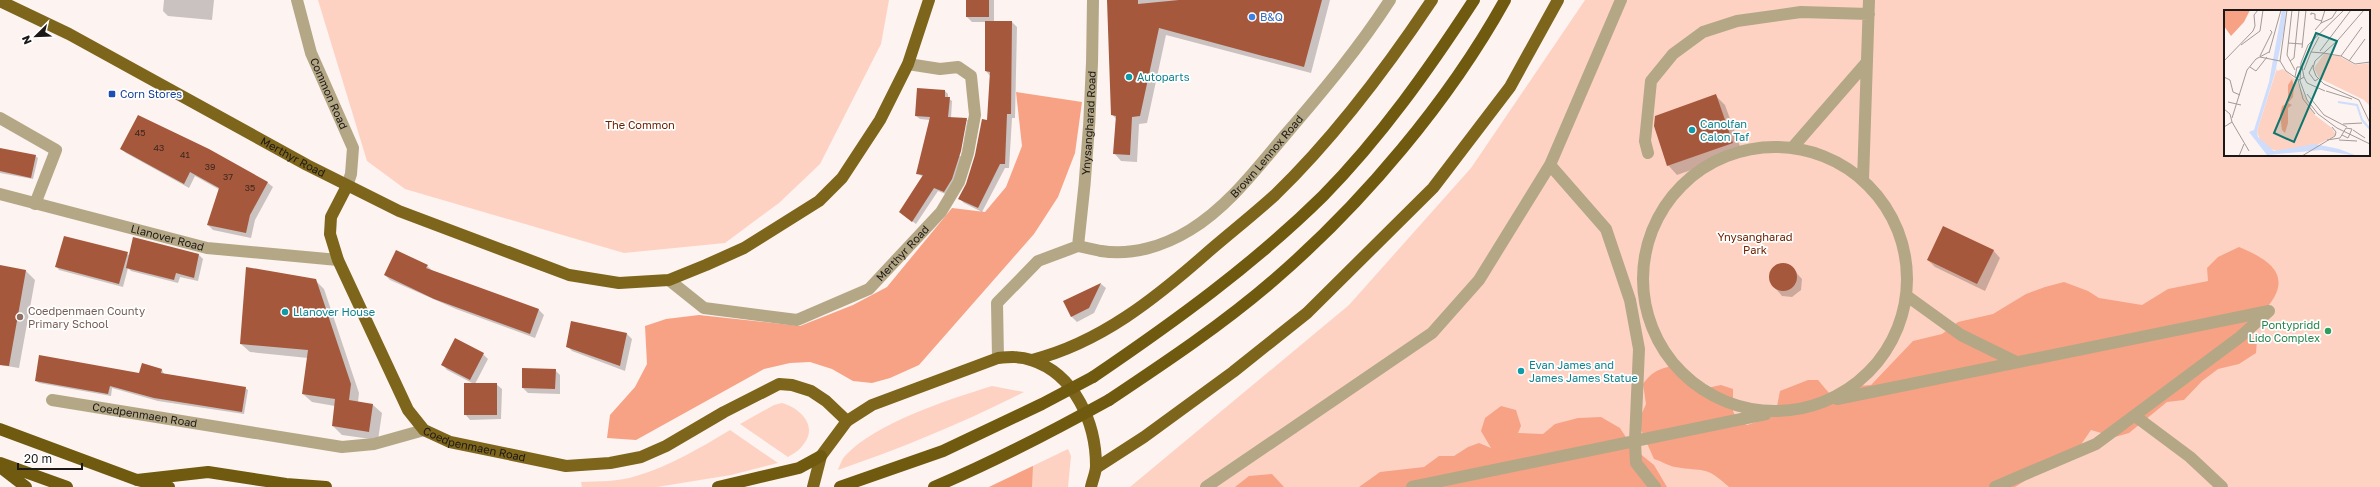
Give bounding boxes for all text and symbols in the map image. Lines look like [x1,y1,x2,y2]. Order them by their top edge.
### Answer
place label: B&Q [1260,10,1283,23]
inset map [2224,10,2370,156]
marker: B&Q [1247,12,1257,22]
north arrow [16,16,56,56]
text: N [19,34,34,46]
street label: Common Road [308,56,351,131]
street label: Ynysangharad Road [1078,70,1098,176]
place label: Autoparts [1137,70,1190,83]
marker: Autoparts [1124,72,1134,82]
place label: Corn Stores [120,87,182,100]
marker: Corn Stores [107,89,117,99]
street label: Brown Lennox Road [1227,112,1305,200]
place label: Canolfan Calon Taf [1700,117,1749,143]
park label: The Common [605,118,675,131]
marker: Canolfan Calon Taf [1687,125,1697,135]
house number: 45 [135,127,145,138]
street label: Merthyr Road [259,134,328,179]
house number: 43 [154,142,164,153]
house number: 41 [180,149,191,160]
house number: 39 [205,161,215,172]
house number: 37 [223,171,233,182]
house number: 35 [245,182,255,193]
street label: Llanover Road [129,221,206,253]
street label: Merthyr Road [873,222,931,283]
park label: Ynysangharad Park [1718,230,1792,256]
place label: Coedpenmaen County Primary School [28,304,145,330]
place label: Llanover House [293,305,375,318]
marker: Llanover House [280,307,290,317]
marker: Coedpenmaen County Primary School [15,312,25,322]
place label: Pontypridd Lido Complex [2248,318,2320,344]
marker: Pontypridd Lido Complex [2323,326,2333,336]
place label: Evan James and James James Statue [1529,358,1638,384]
marker: Evan James and James James Statue [1516,366,1526,376]
street label: Coedpenmaen Road [92,400,198,429]
street label: Coedpenmaen Road [421,424,527,463]
scale bar [18,445,82,471]
text: 20 m [24,451,52,466]

